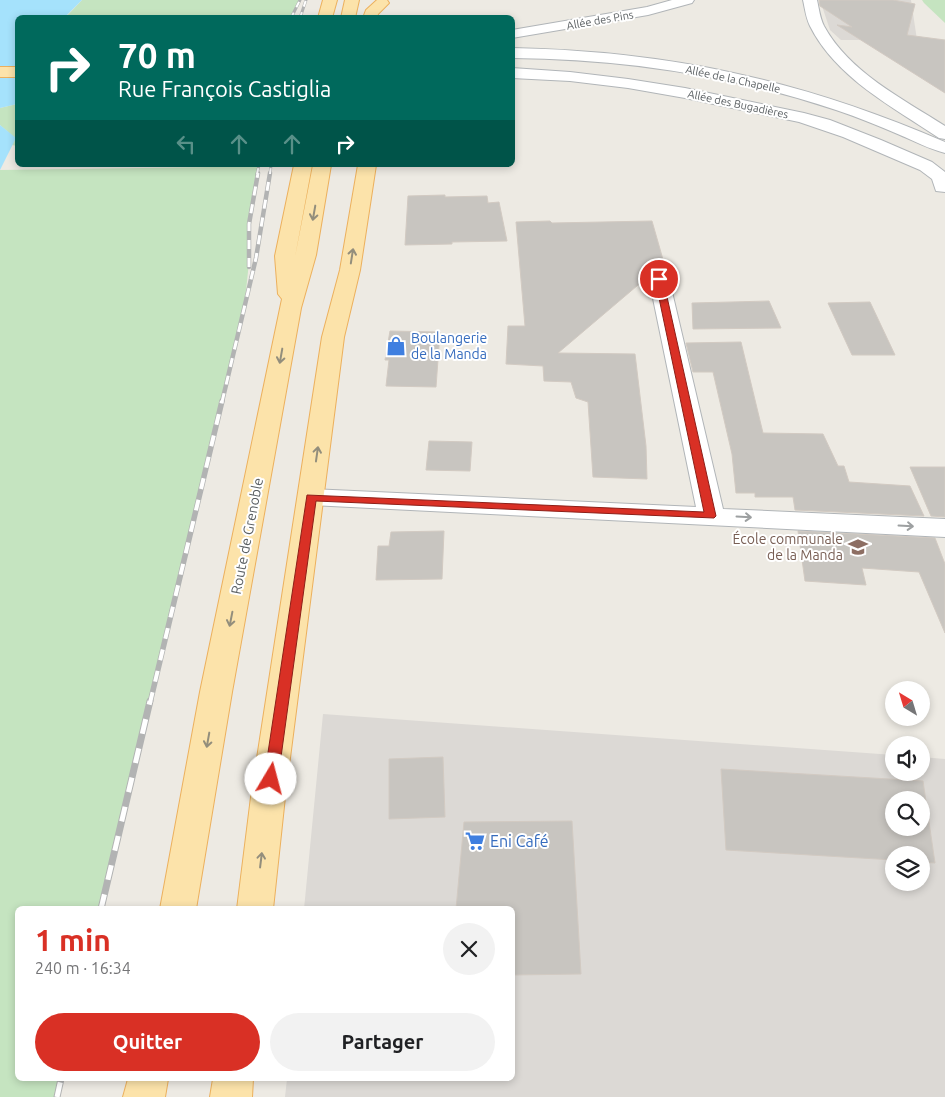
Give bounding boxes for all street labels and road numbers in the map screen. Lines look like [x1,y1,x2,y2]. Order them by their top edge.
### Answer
street label: Allée des Pins [566,8,635,32]
street label: Allée de la Chapelle [684,63,782,95]
street label: Allée des Bugadières [686,87,790,121]
street label: Route de Grenoble [228,476,266,596]

